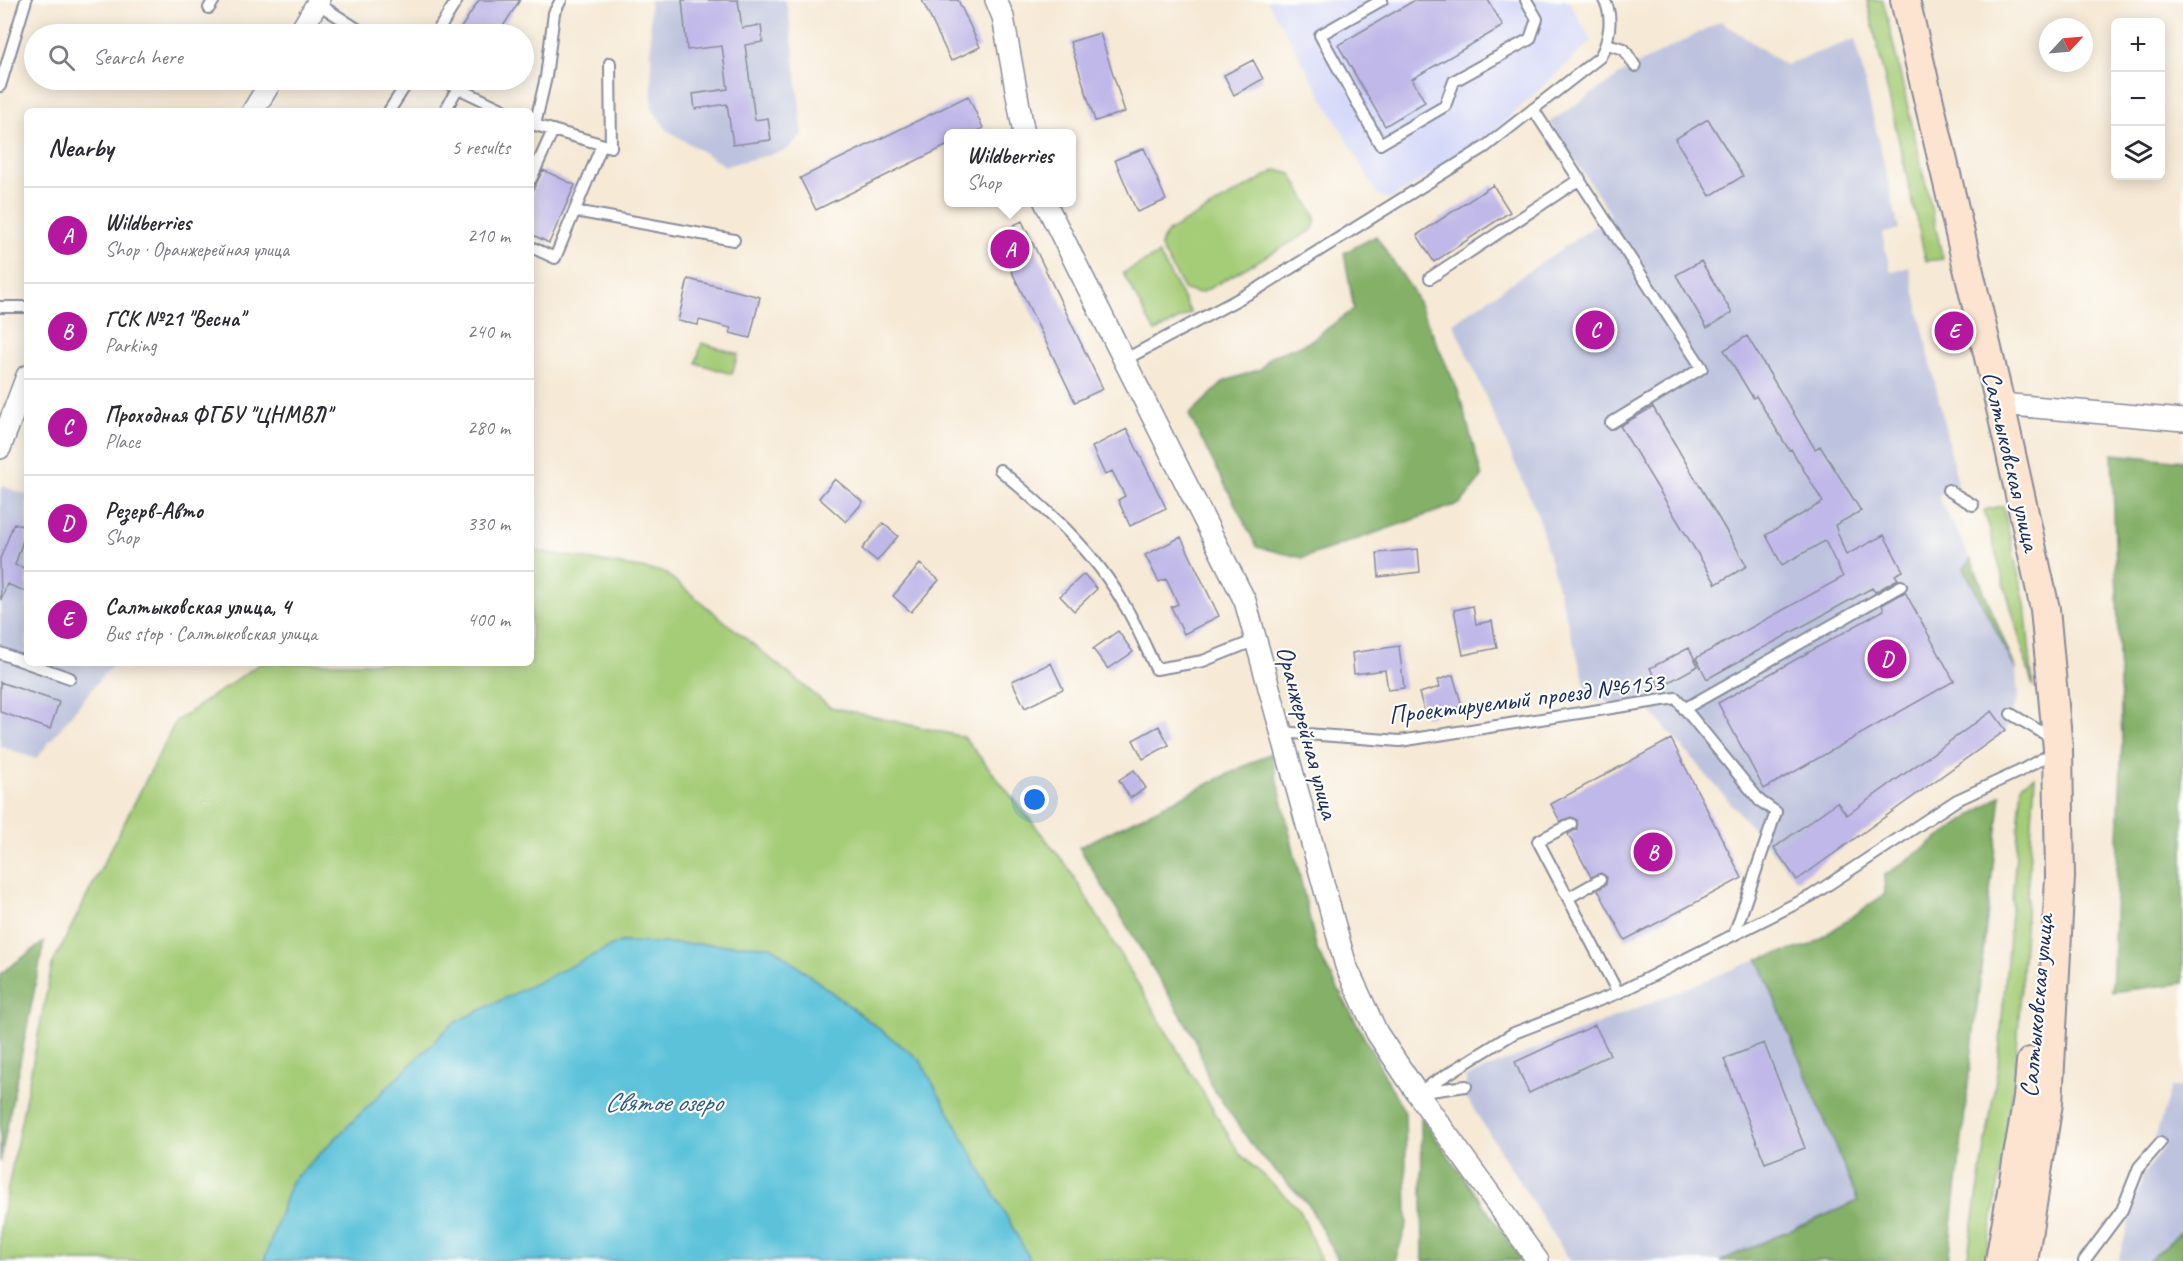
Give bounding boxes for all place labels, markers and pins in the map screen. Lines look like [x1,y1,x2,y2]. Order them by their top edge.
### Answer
pin: A [990,226,1030,272]
pin: C [1576,308,1614,352]
pin: E [1934,308,1974,354]
pin: D [1868,636,1906,682]
pin: B [1634,830,1672,874]

